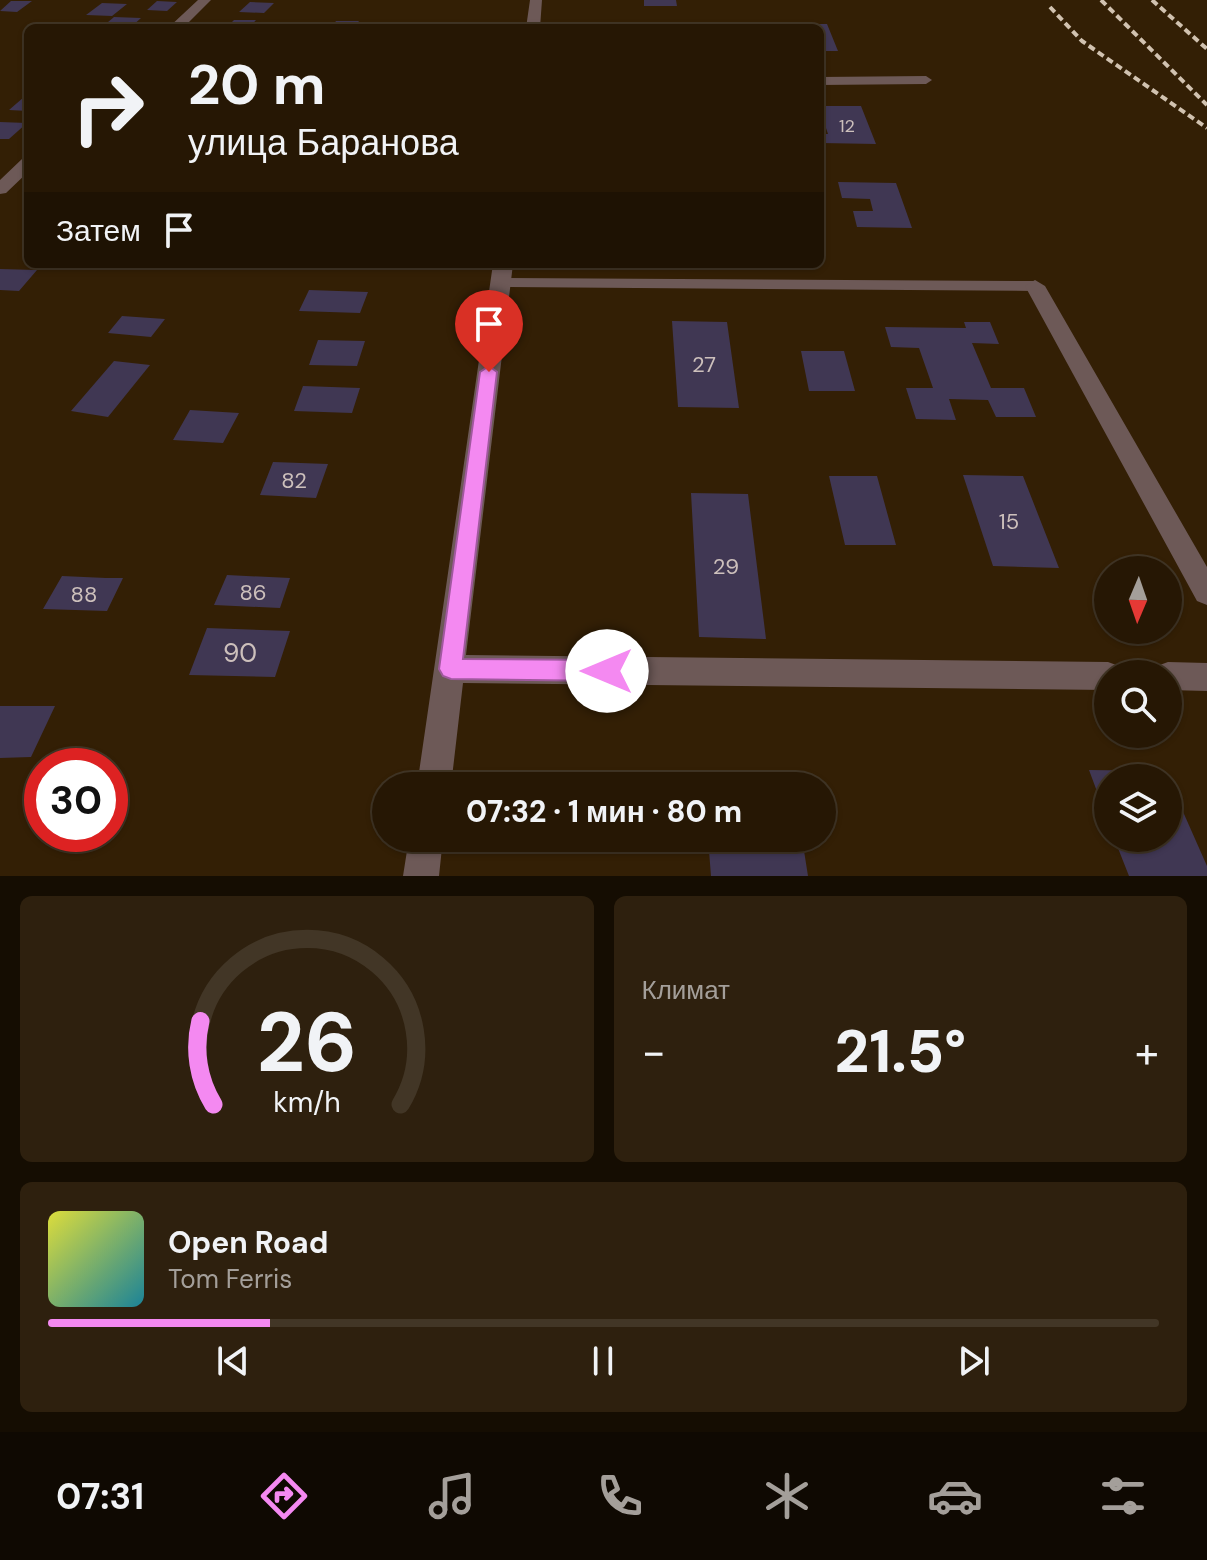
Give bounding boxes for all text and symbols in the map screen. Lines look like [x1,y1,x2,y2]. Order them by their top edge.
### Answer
text: 20 m [188,48,325,121]
icon: right [56,56,160,160]
house number: 12 [839,114,855,138]
text: улица Баранова [188,119,459,166]
icon: arrive [157,208,201,252]
text: Затем [56,211,141,250]
pin [455,290,523,372]
icon: arrive [467,302,511,346]
house number: 27 [692,350,716,379]
house number: 82 [281,466,307,495]
house number: 15 [999,507,1019,536]
house number: 29 [713,552,739,581]
north arrow [1094,556,1182,644]
map controls [1094,556,1182,852]
house number: 86 [239,578,267,607]
house number: 88 [71,580,97,609]
position arrow [565,629,649,713]
house number: 90 [223,636,257,670]
button: search [1094,660,1182,748]
speed limit sign: 30 [24,748,128,852]
button: layers [1094,764,1182,852]
text: 07:32 · 1 мин · 80 m [466,792,742,831]
text: Климат [642,973,730,1007]
text: 26 [256,988,357,1097]
text: 21.5° [834,1012,966,1091]
text: − [642,1023,666,1081]
text: + [1135,1023,1159,1081]
text: km/h [273,1084,341,1121]
text: Open Road [168,1223,328,1262]
text: Tom Ferris [168,1262,292,1296]
icon: previous [211,1339,255,1383]
icon: pause [581,1339,625,1383]
icon: next [952,1339,996,1383]
icon: directions [256,1468,312,1524]
icon: music [424,1468,480,1524]
icon: phone [592,1468,648,1524]
icon: climate [759,1468,815,1524]
icon: car [927,1468,983,1524]
icon: filters [1095,1468,1151,1524]
text: 07:31 [56,1473,144,1520]

